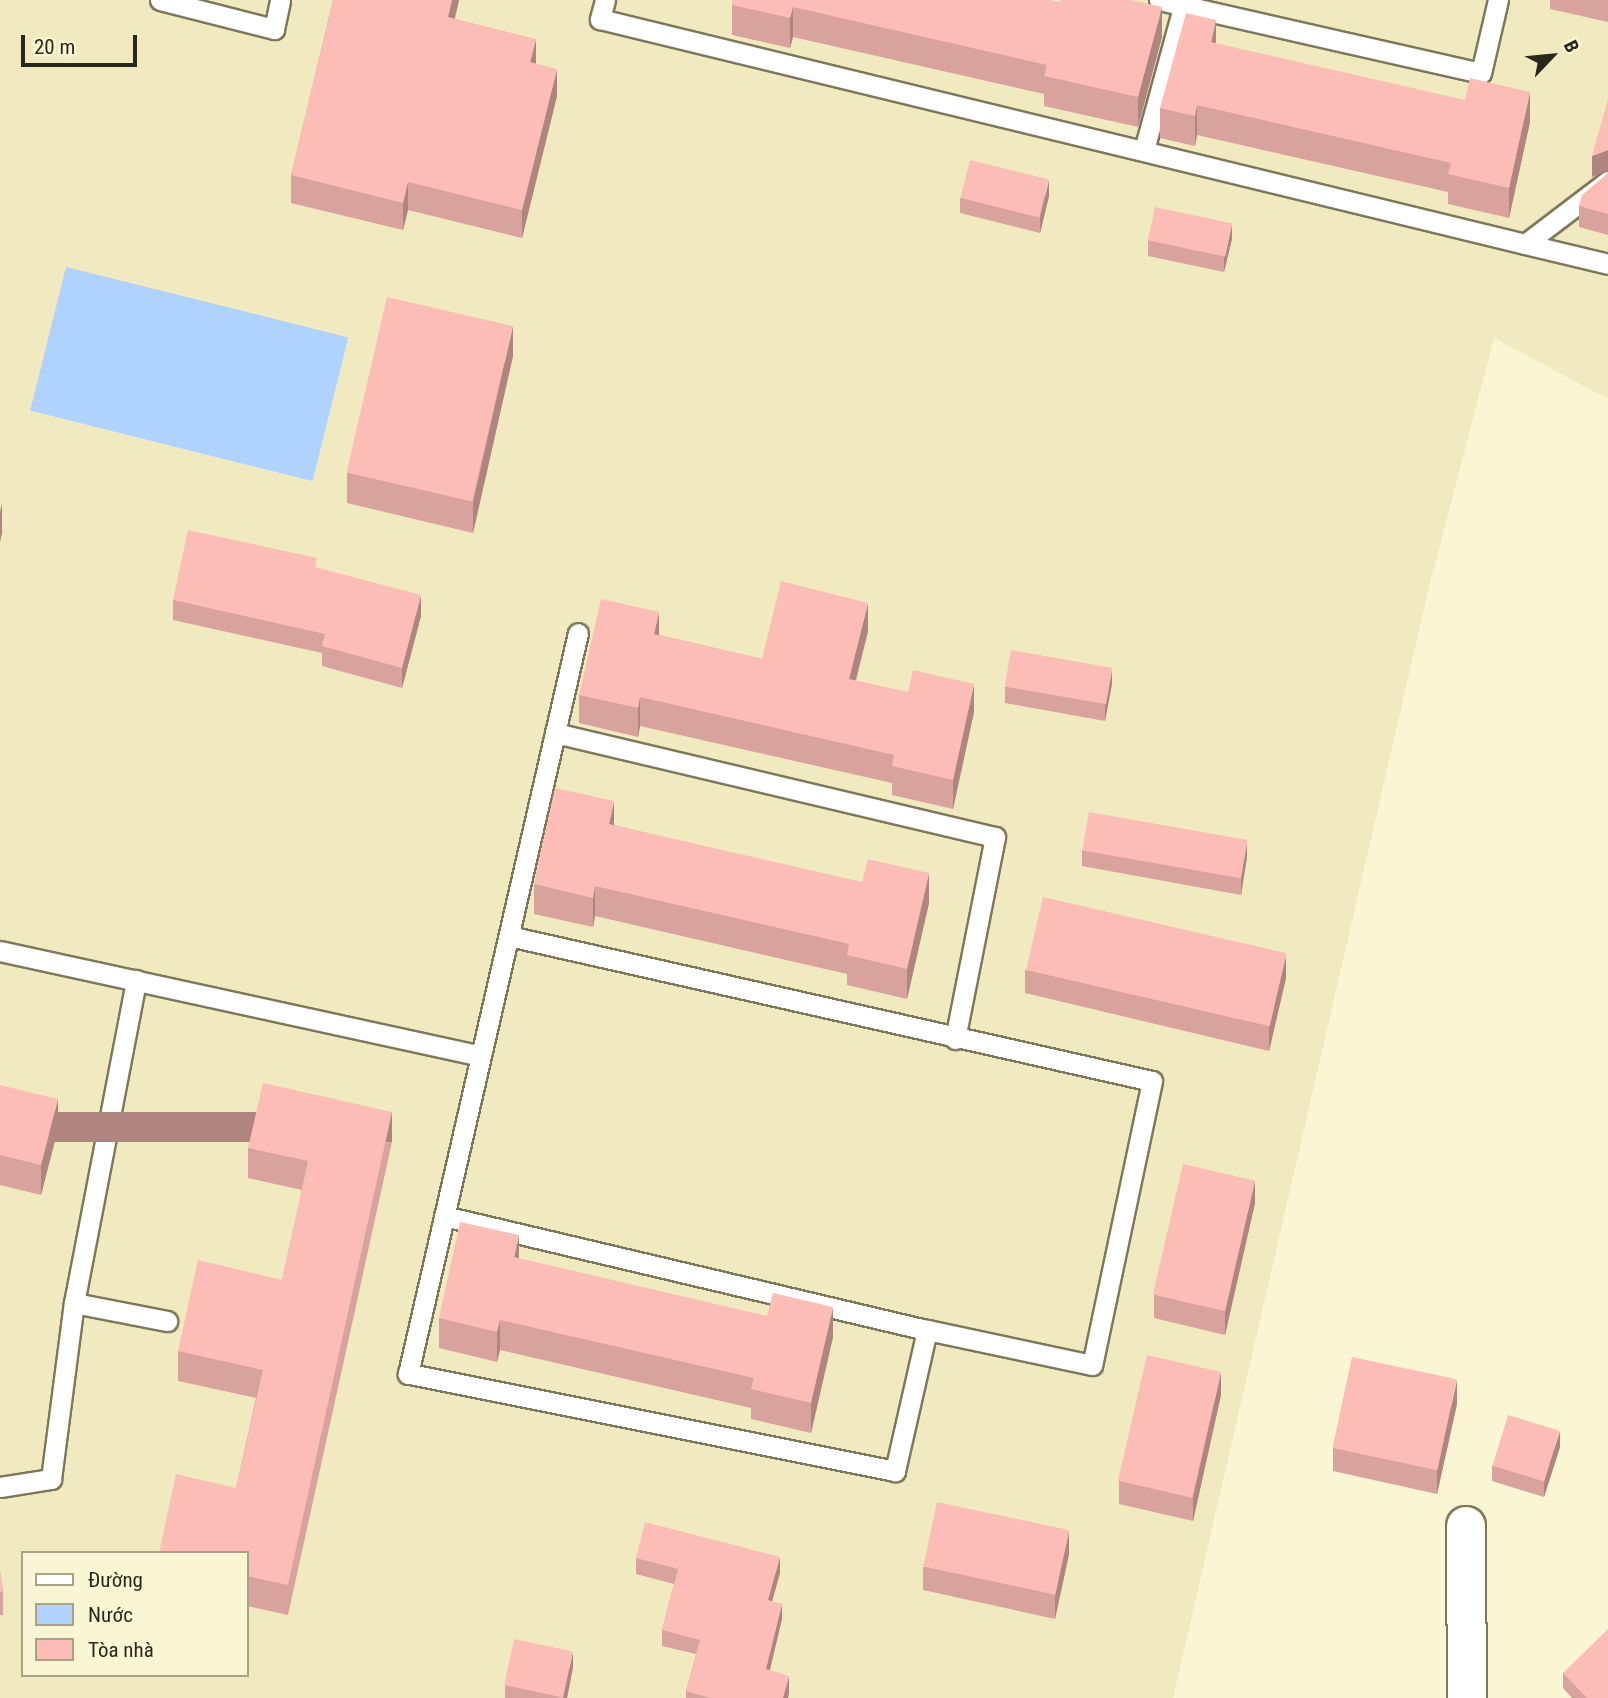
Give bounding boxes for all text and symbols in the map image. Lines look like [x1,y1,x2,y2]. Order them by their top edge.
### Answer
scale bar [24,21,140,65]
north arrow [1517,21,1587,91]
text: 20 m [34,35,75,59]
text: B [1559,37,1584,56]
legend [21,1551,248,1677]
text: Đường [88,1568,143,1592]
text: Nước [88,1603,133,1627]
text: Tòa nhà [88,1638,154,1662]

